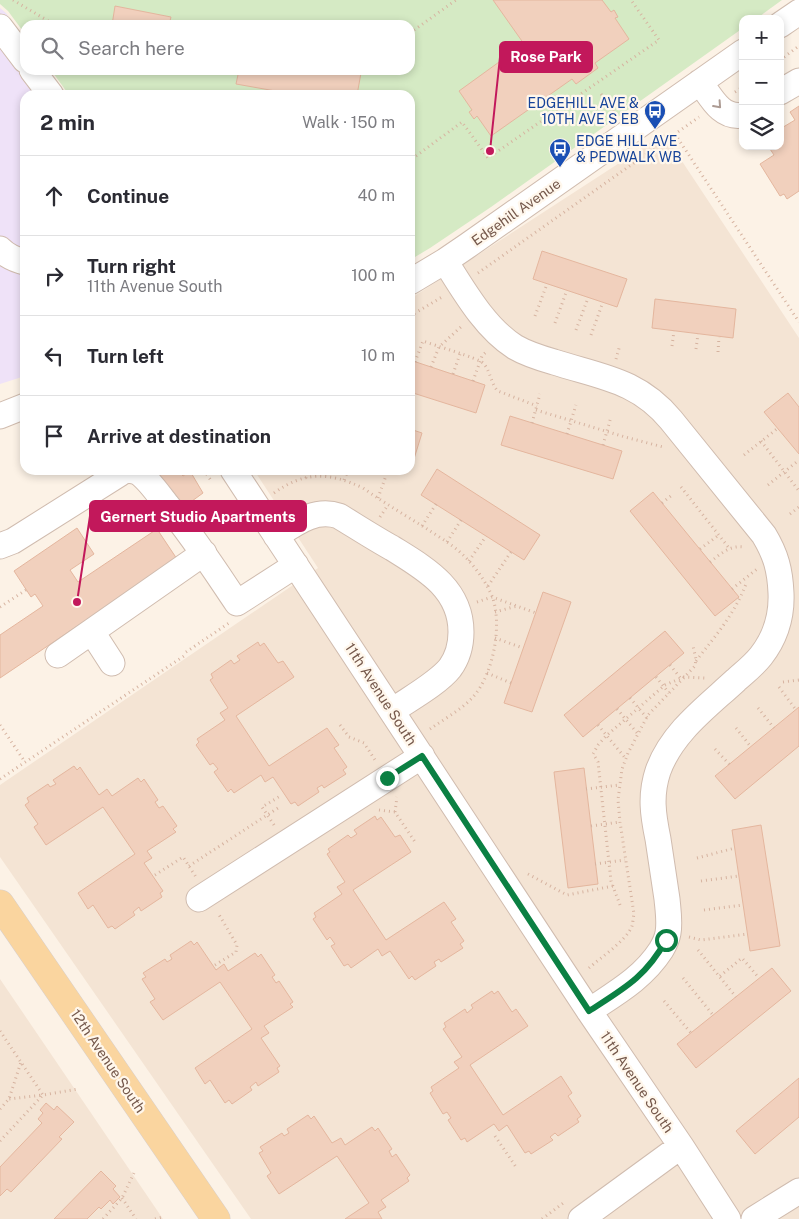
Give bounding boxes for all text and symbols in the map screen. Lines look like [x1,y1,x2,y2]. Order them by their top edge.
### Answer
map controls [739,15,784,150]
button: + [739,15,784,60]
search box [20,20,415,75]
icon: search [38,34,66,62]
text: Search here [78,37,185,59]
callout: Rose Park [500,42,592,72]
text: Rose Park [510,48,582,65]
button: − [739,60,784,105]
place label: EDGEHILL AVE & 10TH AVE S EB [527,95,639,127]
bus stop icon: EDGEHILL AVE & 10TH AVE S EB [643,99,667,130]
one-way arrow [712,99,721,108]
button: layers [739,105,784,150]
text: 2 min [40,110,95,135]
text: Walk · 150 m [302,113,395,132]
place label: EDGE HILL AVE & PEDWALK WB [576,133,682,165]
bus stop icon: EDGE HILL AVE & PEDWALK WB [548,137,572,168]
street label: Edgehill Avenue [469,175,564,249]
icon: ahead [40,182,68,210]
text: Continue [87,185,169,207]
text: 40 m [357,186,395,205]
text: Turn right [87,255,176,277]
icon: right [40,262,68,290]
text: 100 m [351,266,395,285]
text: 11th Avenue South [87,277,223,296]
icon: left [40,342,68,370]
text: Turn left [87,345,164,367]
text: 10 m [361,346,395,365]
icon: arrive [40,422,68,450]
text: Arrive at destination [87,425,271,447]
callout: Gernert Studio Apartments [90,501,306,531]
text: Gernert Studio Apartments [100,508,296,525]
street label: 11th Avenue South [342,640,420,748]
route end [376,767,399,790]
route start [655,929,678,952]
street label: 12th Avenue South [67,1006,149,1116]
street label: 11th Avenue South [597,1028,677,1136]

